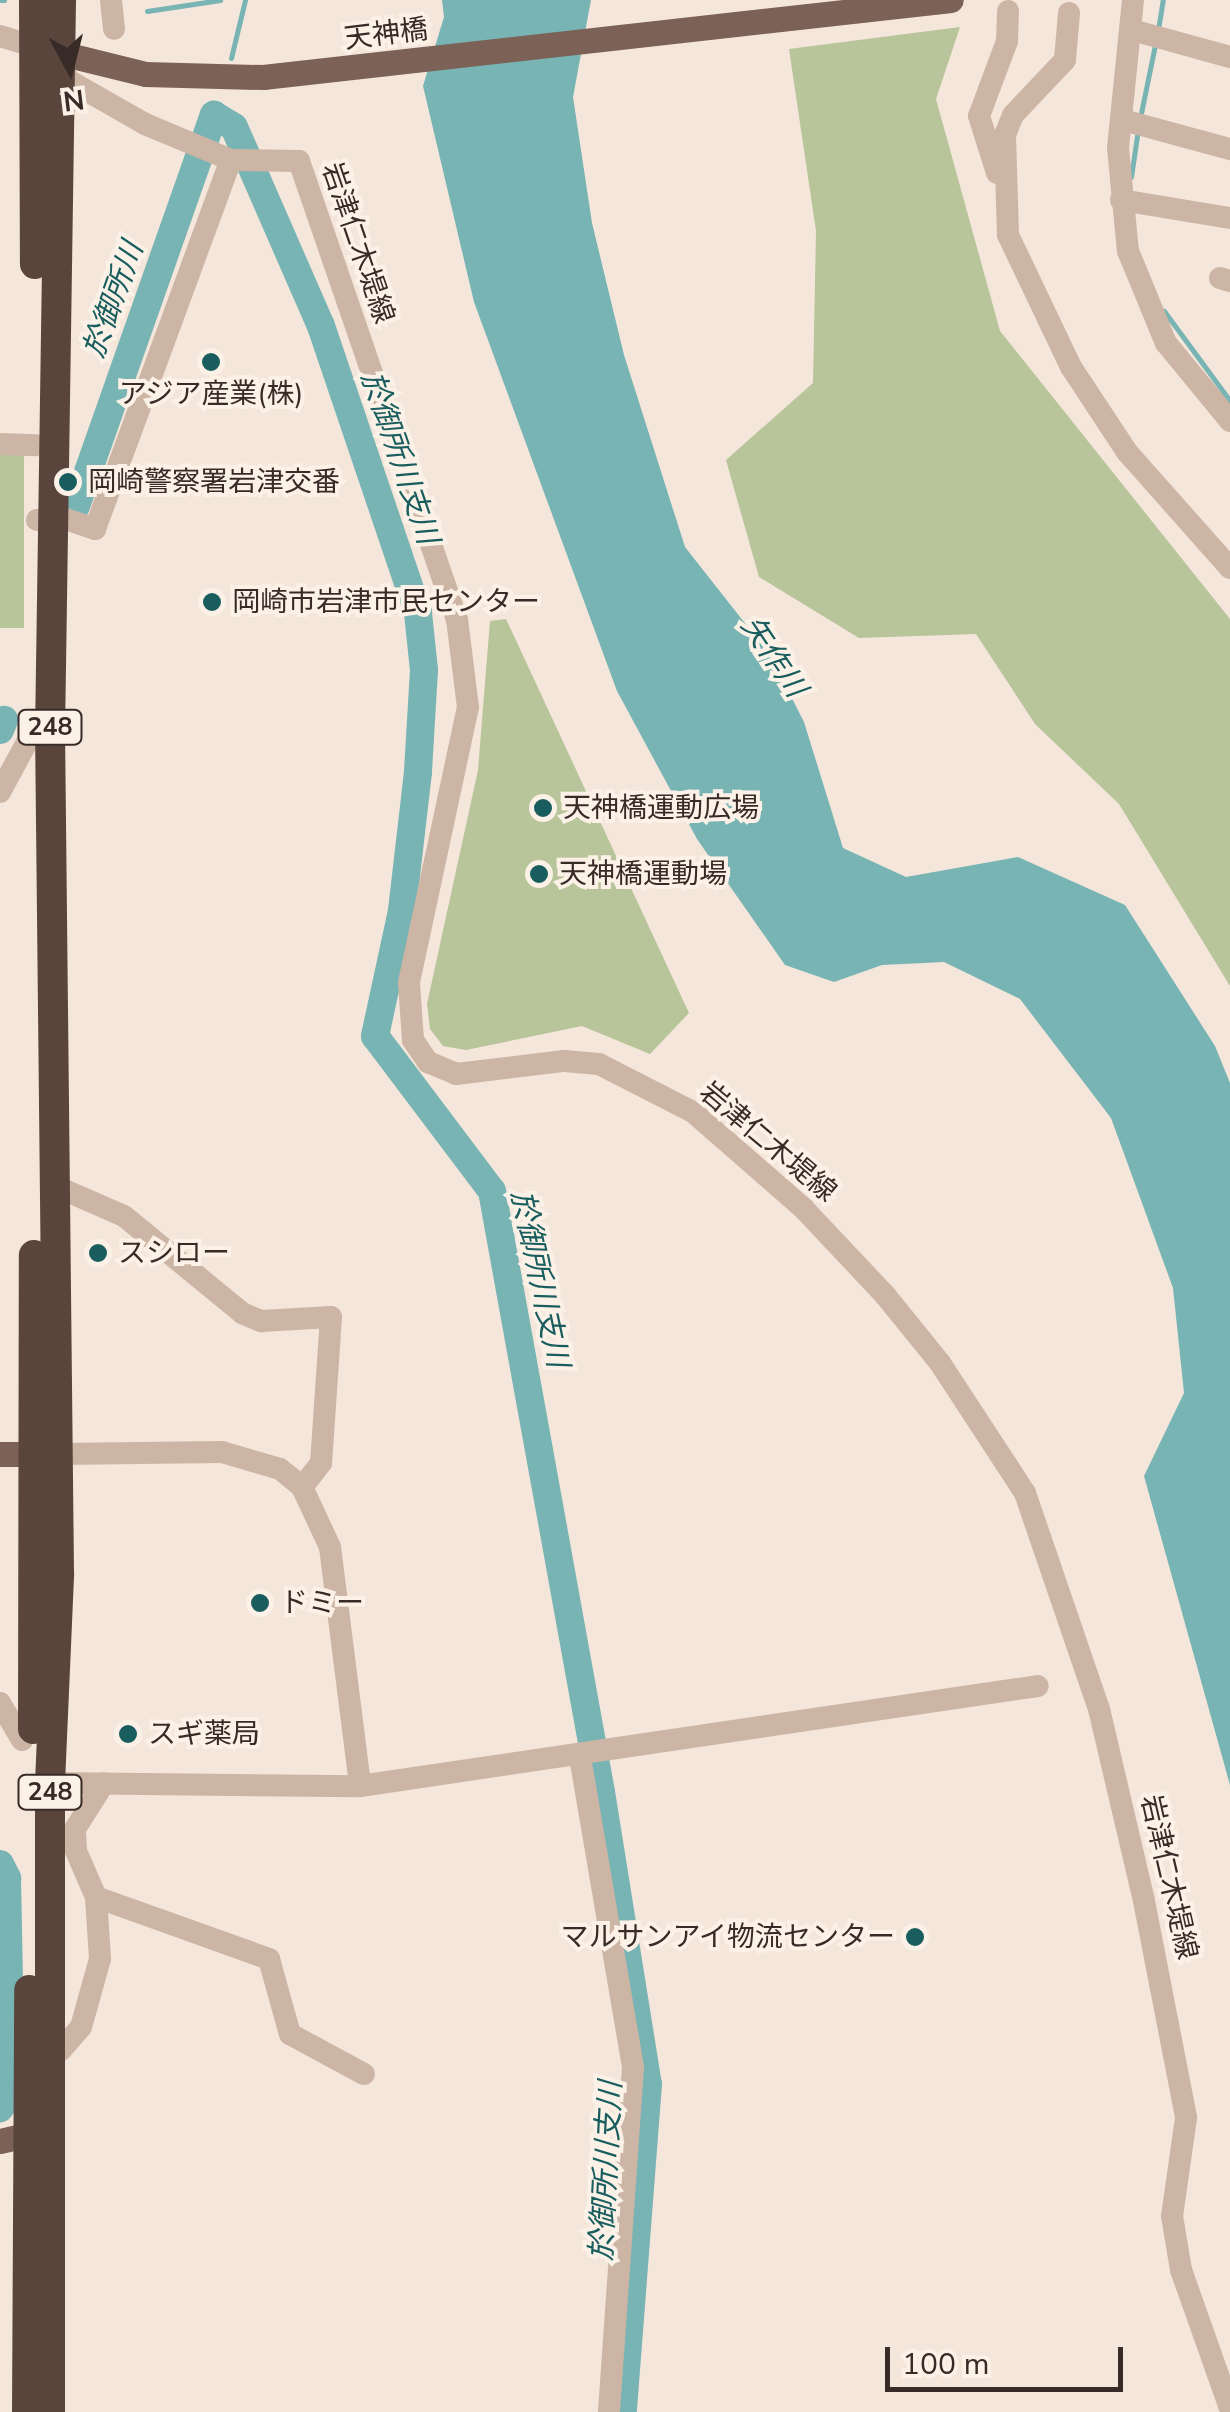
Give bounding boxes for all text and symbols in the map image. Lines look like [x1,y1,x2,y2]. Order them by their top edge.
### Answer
street label: 天神橋 [342,12,430,56]
north arrow [20,20,120,120]
text: N [61,80,86,120]
street label: 岩津仁木堤線 [315,158,401,328]
water label: 於御所川 [77,237,151,363]
marker: アジア産業(株) [200,351,222,373]
water label: 於御所川支川 [353,367,445,549]
place label: アジア産業(株) [118,377,304,411]
place label: 岡崎警察署岩津交番 [88,465,340,499]
marker: 岡崎警察署岩津交番 [57,471,79,493]
place label: 岡崎市岩津市民センター [232,585,540,619]
marker: 岡崎市岩津市民センター [201,591,223,613]
water label: 矢作川 [733,610,813,704]
road number: 248 [18,707,82,747]
place label: 天神橋運動広場 [563,791,759,825]
marker: 天神橋運動広場 [532,797,554,819]
place label: 天神橋運動場 [559,857,727,891]
marker: 天神橋運動場 [528,863,550,885]
street label: 岩津仁木堤線 [693,1075,843,1209]
water label: 於御所川支川 [503,1187,575,1371]
place label: スシロー [118,1236,230,1270]
marker: スシロー [87,1242,109,1264]
place label: ドミー [280,1586,364,1620]
marker: ドミー [249,1592,271,1614]
place label: スギ薬局 [148,1717,260,1751]
marker: スギ薬局 [117,1723,139,1745]
road number: 248 [18,1772,82,1812]
street label: 岩津仁木堤線 [1134,1791,1204,1963]
place label: マルサンアイ物流センター [559,1920,895,1954]
marker: マルサンアイ物流センター [904,1926,926,1948]
water label: 於御所川支川 [584,2080,630,2262]
scale bar [890,2327,1128,2389]
text: 100 m [902,2344,989,2385]

